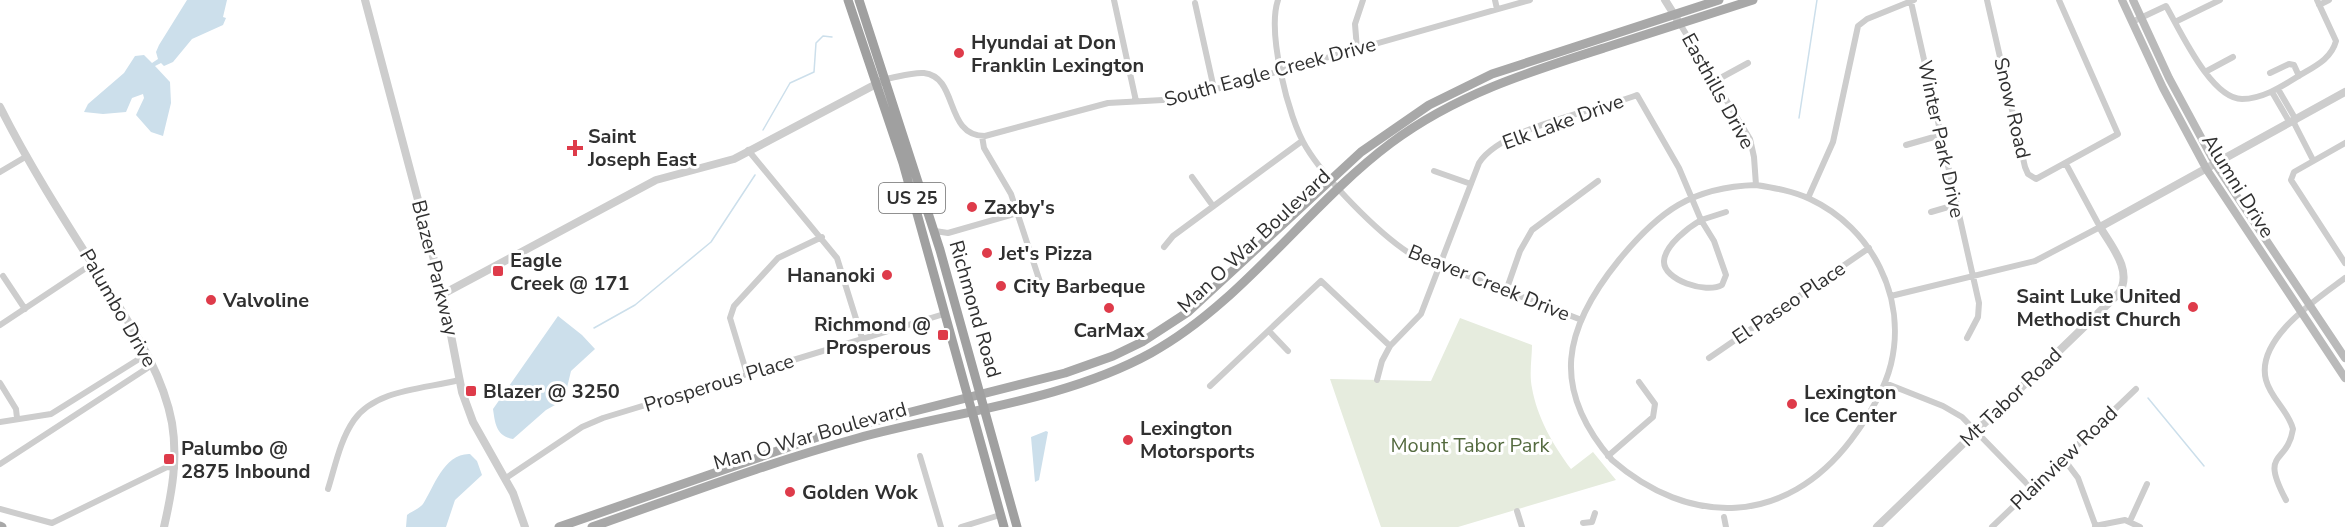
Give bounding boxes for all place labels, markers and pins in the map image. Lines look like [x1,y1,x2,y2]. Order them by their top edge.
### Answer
place label: Hyundai at Don Franklin Lexington [971,29,1144,79]
marker: Hyundai at Don Franklin Lexington [952,46,966,60]
place label: Saint Joseph East [587,123,697,173]
marker: Saint Joseph East [566,139,584,157]
place label: Zaxby's [984,194,1055,221]
marker: Zaxby's [965,200,979,214]
place label: Jet's Pizza [998,240,1093,267]
marker: Jet's Pizza [980,246,994,260]
place label: Eagle Creek @ 171 [510,247,629,297]
place label: Hananoki [787,262,875,289]
marker: Eagle Creek @ 171 [491,264,505,278]
marker: Hananoki [880,268,894,282]
place label: City Barbeque [1013,273,1145,300]
marker: City Barbeque [994,279,1008,293]
place label: Saint Luke United Methodist Church [2016,283,2181,333]
place label: Valvoline [222,287,309,314]
marker: Valvoline [204,293,218,307]
marker: Saint Luke United Methodist Church [2186,300,2200,314]
marker: CarMax [1102,301,1116,315]
place label: Richmond @ Prosperous [814,311,931,361]
place label: CarMax [1073,317,1146,344]
marker: Richmond @ Prosperous [936,328,950,342]
place label: Blazer @ 3250 [483,378,620,405]
place label: Lexington Ice Center [1804,379,1897,429]
marker: Blazer @ 3250 [464,384,478,398]
marker: Lexington Ice Center [1785,397,1799,411]
place label: Lexington Motorsports [1140,415,1255,465]
marker: Lexington Motorsports [1121,433,1135,447]
place label: Palumbo @ 2875 Inbound [181,435,311,485]
marker: Palumbo @ 2875 Inbound [162,452,176,466]
place label: Golden Wok [802,479,919,506]
marker: Golden Wok [783,485,797,499]

